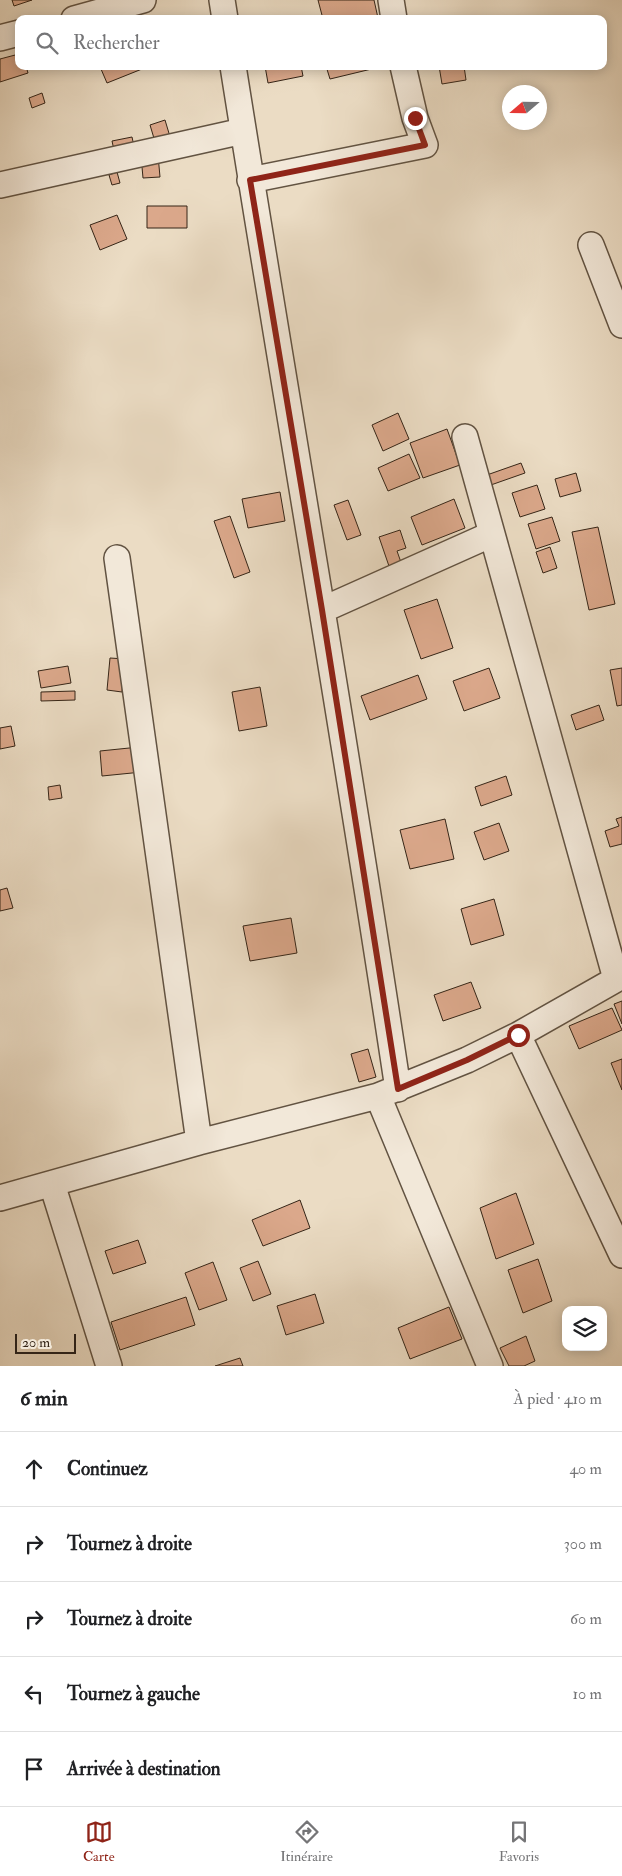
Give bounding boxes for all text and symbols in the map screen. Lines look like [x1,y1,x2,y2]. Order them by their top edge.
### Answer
search box [15,15,607,70]
icon: search [33,29,61,57]
text: Rechercher [73,31,160,55]
north arrow [502,85,547,130]
route end [404,107,427,130]
route start [507,1024,530,1047]
map controls [562,1306,607,1351]
button: layers [562,1306,607,1351]
scale bar [15,1331,76,1354]
text: 20 m [22,1334,50,1351]
text: 6 min [20,1385,68,1412]
text: À pied · 410 m [514,1389,602,1409]
icon: ahead [20,1455,48,1483]
text: Continuez [67,1457,148,1481]
text: 40 m [569,1459,602,1479]
icon: right [20,1530,48,1558]
text: Tournez à droite [67,1532,192,1556]
text: 300 m [564,1534,602,1554]
icon: right [20,1605,48,1633]
text: Tournez à droite [67,1607,192,1631]
text: 60 m [570,1609,602,1629]
icon: left [20,1680,48,1708]
text: Tournez à gauche [67,1682,200,1706]
text: 10 m [572,1684,602,1704]
icon: arrive [20,1755,48,1783]
text: Arrivée à destination [67,1757,221,1781]
tab: Carte [83,1818,114,1865]
tab: Itinéraire [280,1818,333,1865]
tab: Favoris [499,1818,539,1865]

